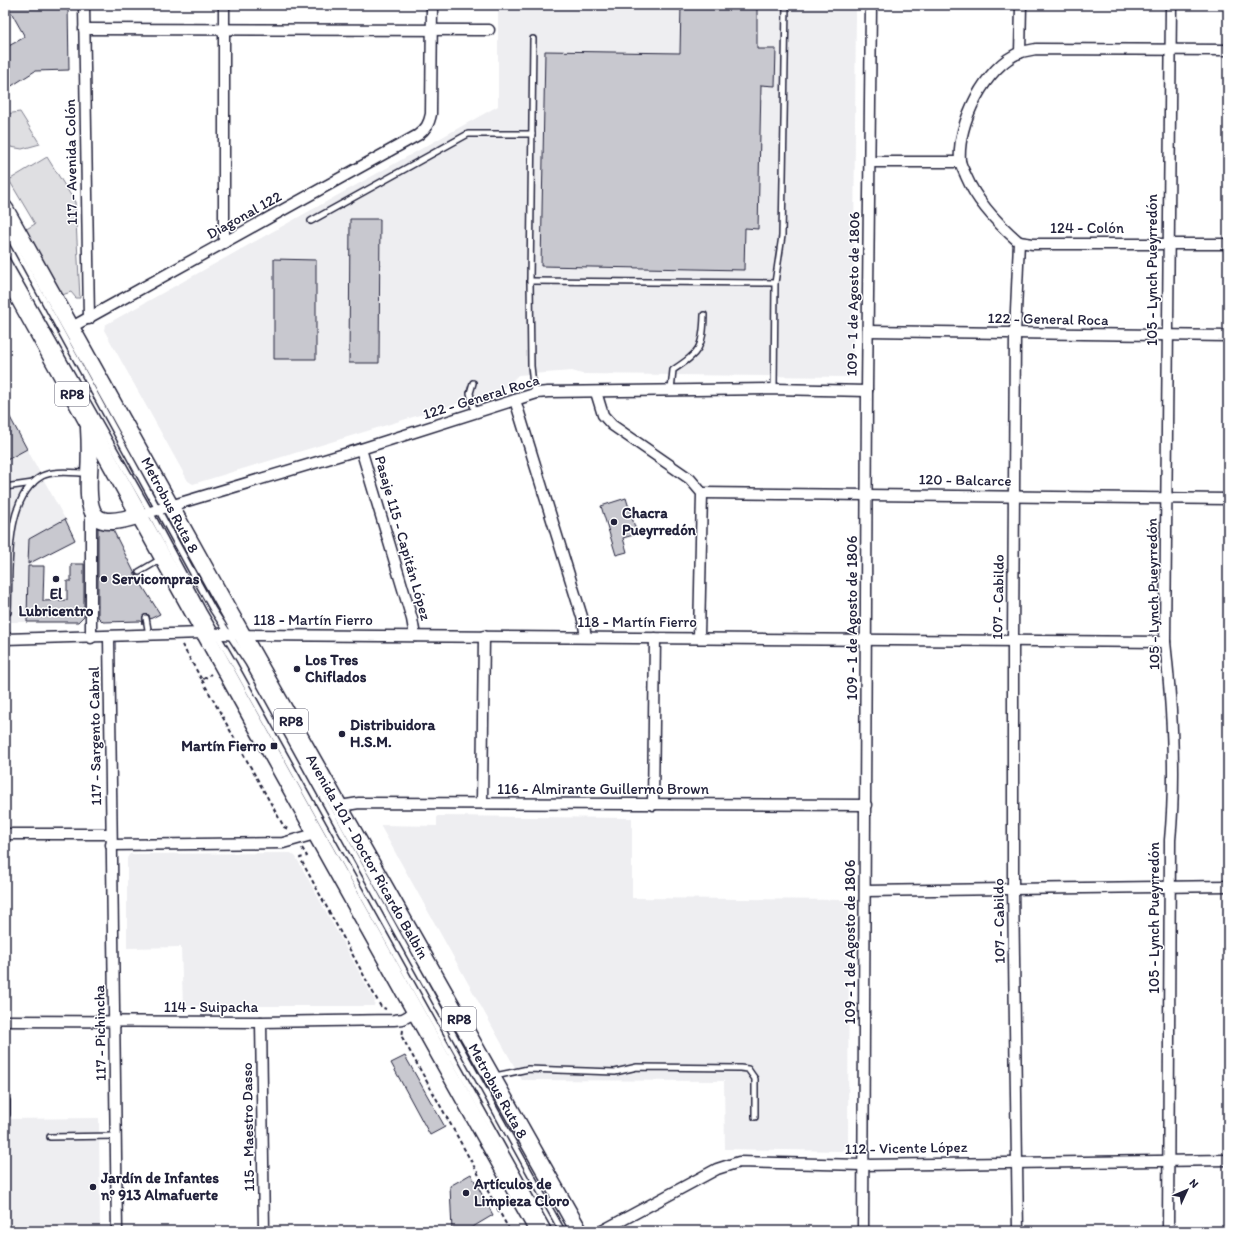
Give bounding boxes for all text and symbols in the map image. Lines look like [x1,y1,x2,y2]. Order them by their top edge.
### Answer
street label: 117 - Avenida Colón [61,99,81,225]
street label: Diagonal 122 [203,187,285,243]
street label: 105 - Lynch Pueyrredón [1143,193,1161,346]
street label: 109 - 1 de Agosto de 1806 [843,211,863,377]
street label: 124 - Colón [1050,219,1124,237]
street label: 122 - General Roca [987,309,1109,329]
street label: 122 - General Roca [421,371,542,423]
road number: RP8 [55,382,89,406]
street label: Metrobus Ruta 8 [137,454,203,556]
street label: Pasaje 115 - Capitán López [371,454,435,623]
street label: 120 - Balcarce [918,470,1012,490]
place label: Chacra Pueyrredón [622,504,697,540]
marker: Chacra Pueyrredón [609,517,619,527]
street label: 105 - Lynch Pueyrredón [1143,517,1163,670]
street label: 109 - 1 de Agosto de 1806 [843,535,861,701]
street label: 107 - Cabildo [988,554,1008,640]
place label: Servicompras [112,570,200,589]
marker: El Lubricentro [51,574,61,584]
marker: Servicompras [99,574,109,584]
place label: El Lubricentro [18,585,94,620]
street label: 118 - Martín Fierro [253,611,373,629]
street label: 118 - Martín Fierro [577,613,697,631]
place label: Los Tres Chiflados [305,651,367,686]
marker: Los Tres Chiflados [292,664,302,674]
street label: 117 - Sargento Cabral [85,666,105,806]
road number: RP8 [274,709,308,733]
place label: Distribuidora H.S.M. [350,716,435,751]
marker: Distribuidora H.S.M. [337,729,347,739]
place label: Martín Fierro [181,737,266,755]
marker: Martín Fierro [269,741,279,751]
street label: Avenida 101 - Doctor Ricardo Balbín [302,751,433,963]
street label: 116 - Almirante Guillermo Brown [497,780,709,798]
street label: 105 - Lynch Pueyrredón [1145,841,1163,994]
street label: 109 - 1 de Agosto de 1806 [841,859,859,1025]
street label: 107 - Cabildo [989,878,1009,964]
street label: 117 - Pichincha [90,985,110,1081]
street label: 114 - Suipacha [164,998,258,1016]
road number: RP8 [442,1007,476,1031]
street label: Metrobus Ruta 8 [464,1040,532,1142]
street label: 115 - Maestro Dasso [238,1062,258,1192]
street label: 112 - Vicente López [844,1138,968,1158]
place label: Jardín de Infantes nº 913 Almafuerte [100,1169,219,1204]
north arrow [1167,1170,1207,1210]
place label: Artículos de Limpieza Cloro [473,1175,570,1211]
text: N [1187,1176,1201,1191]
marker: Jardín de Infantes nº 913 Almafuerte [88,1182,98,1192]
marker: Artículos de Limpieza Cloro [461,1188,471,1198]

